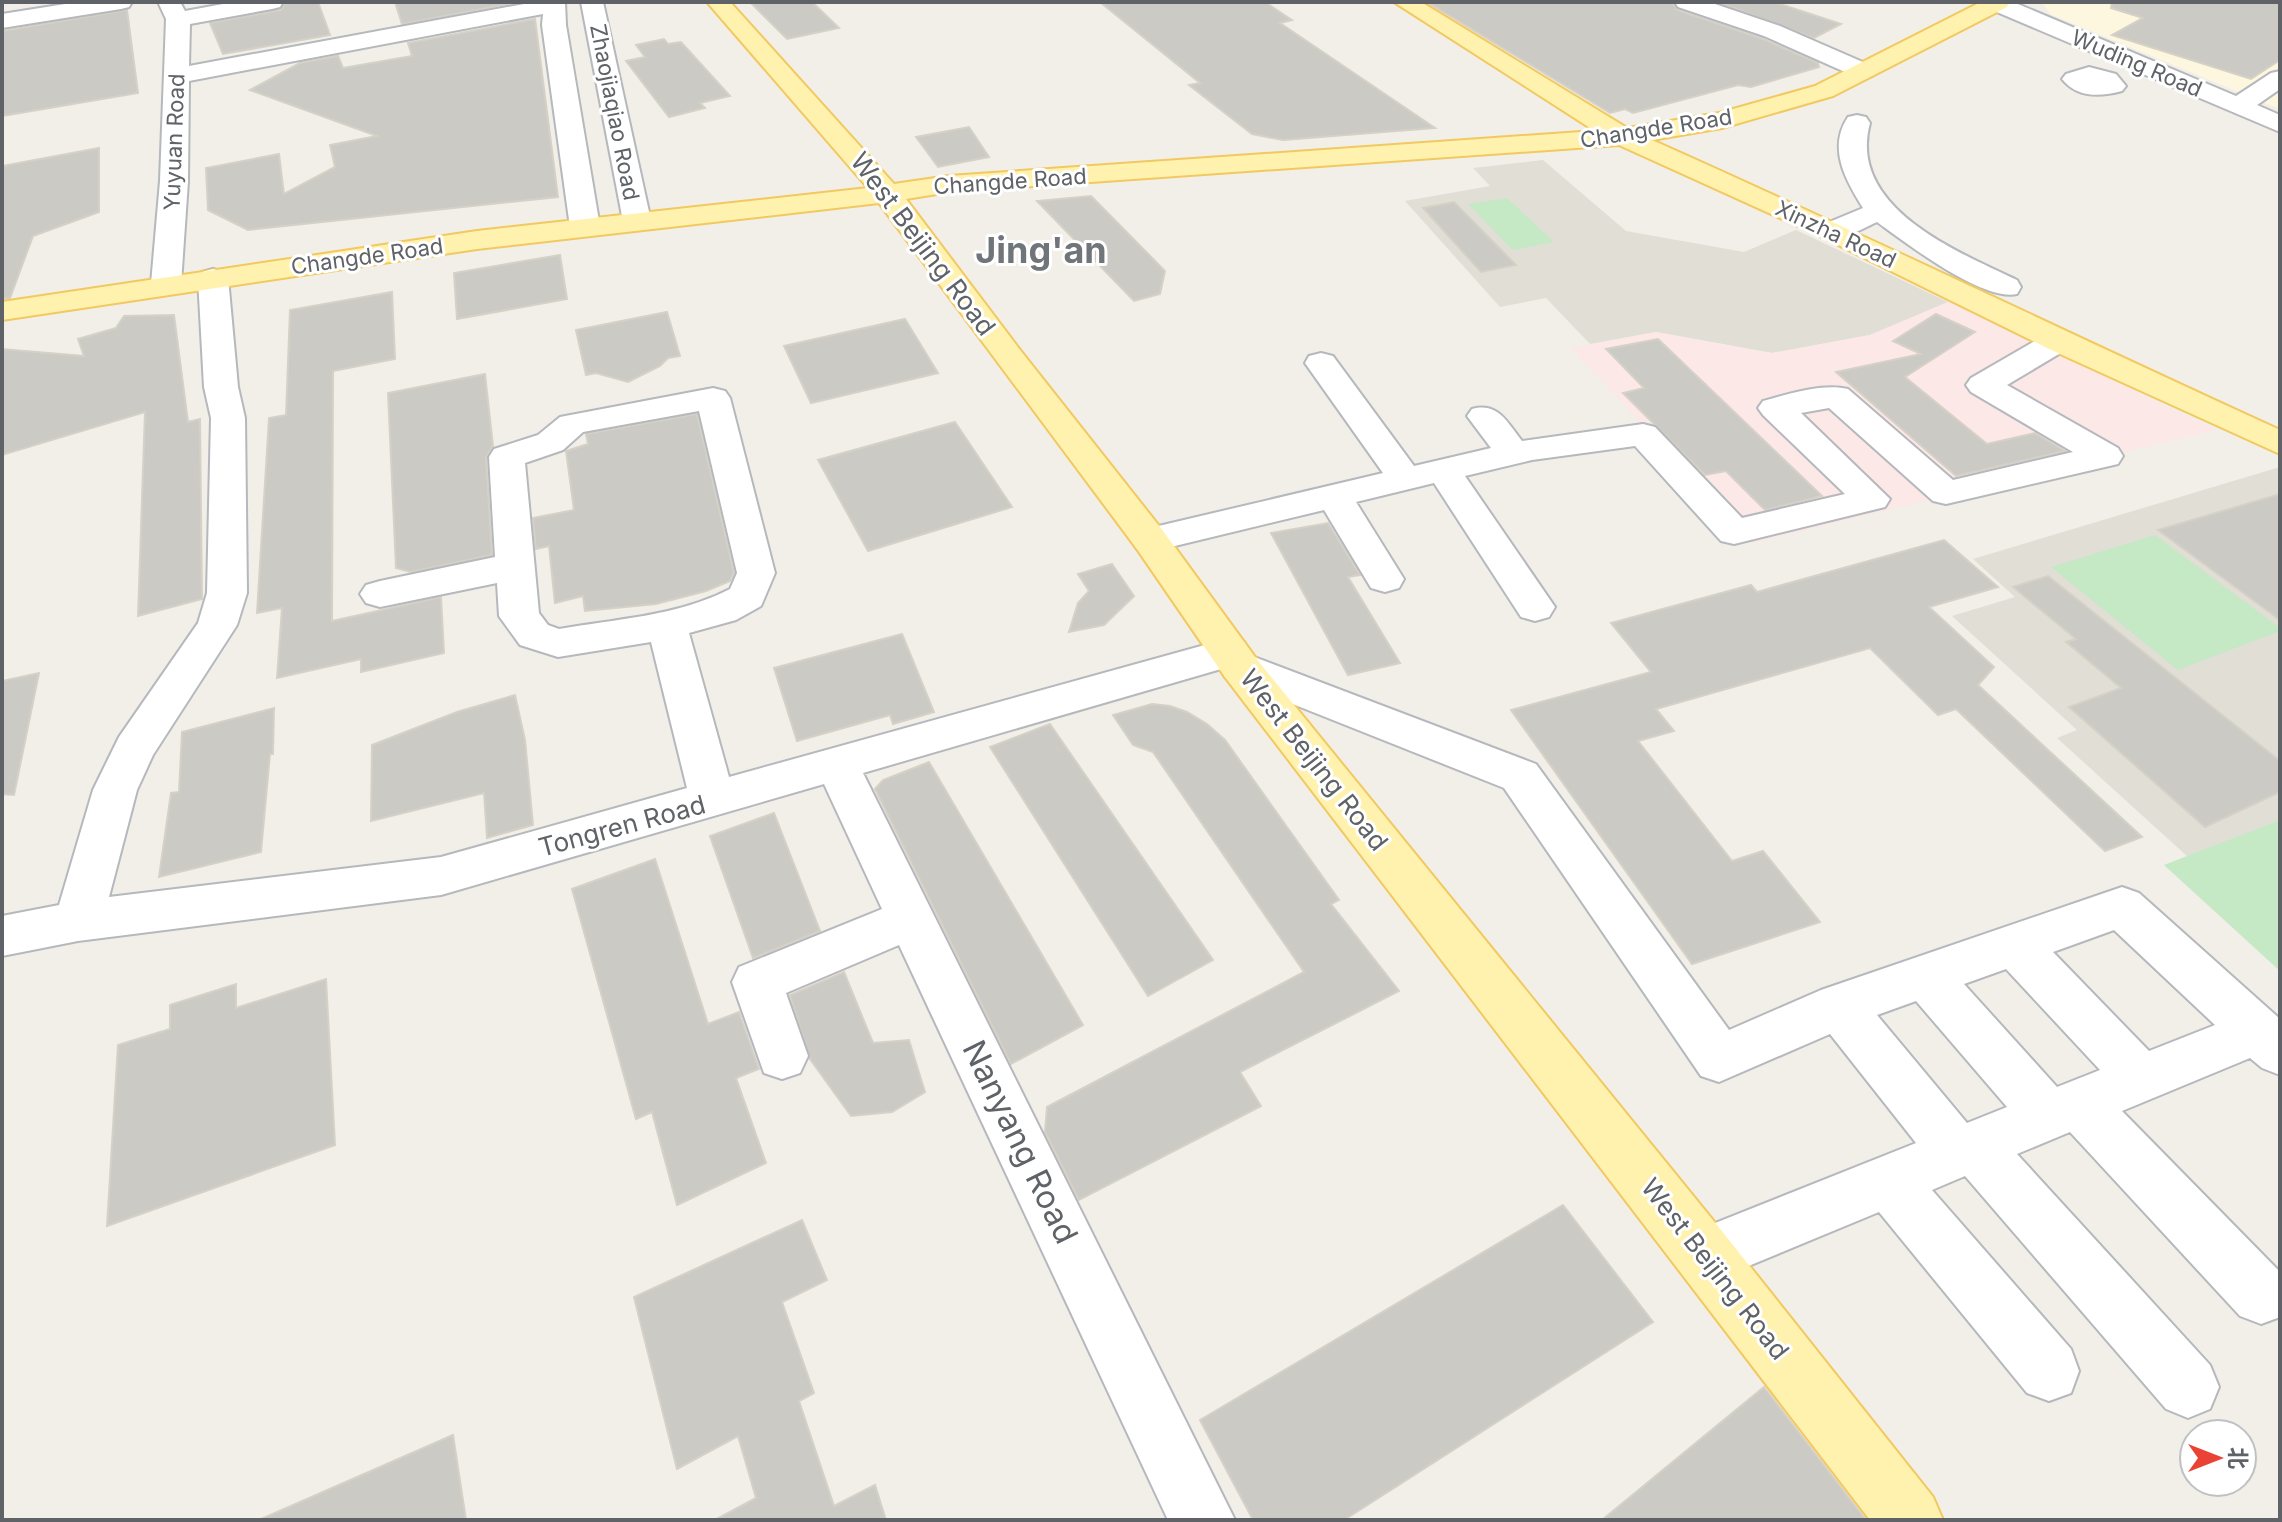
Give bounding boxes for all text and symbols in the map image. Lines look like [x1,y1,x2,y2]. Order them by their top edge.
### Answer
street label: Zhaojiaqiao Road [585,22,645,202]
street label: Wuding Road [2068,24,2206,102]
street label: Yuyuan Road [159,73,189,211]
street label: Changde Road [1578,103,1734,153]
street label: West Beijing Road [844,146,1002,341]
street label: Changde Road [933,163,1087,199]
street label: Xinzha Road [1772,195,1900,273]
district label: Jing'an [975,228,1107,272]
street label: Changde Road [289,232,445,280]
street label: West Beijing Road [1234,663,1395,856]
street label: Tongren Road [535,788,709,863]
street label: Nanyang Road [954,1034,1086,1250]
street label: West Beijing Road [1635,1172,1796,1365]
north arrow [2178,1418,2258,1498]
text: 北 [2225,1447,2251,1469]

